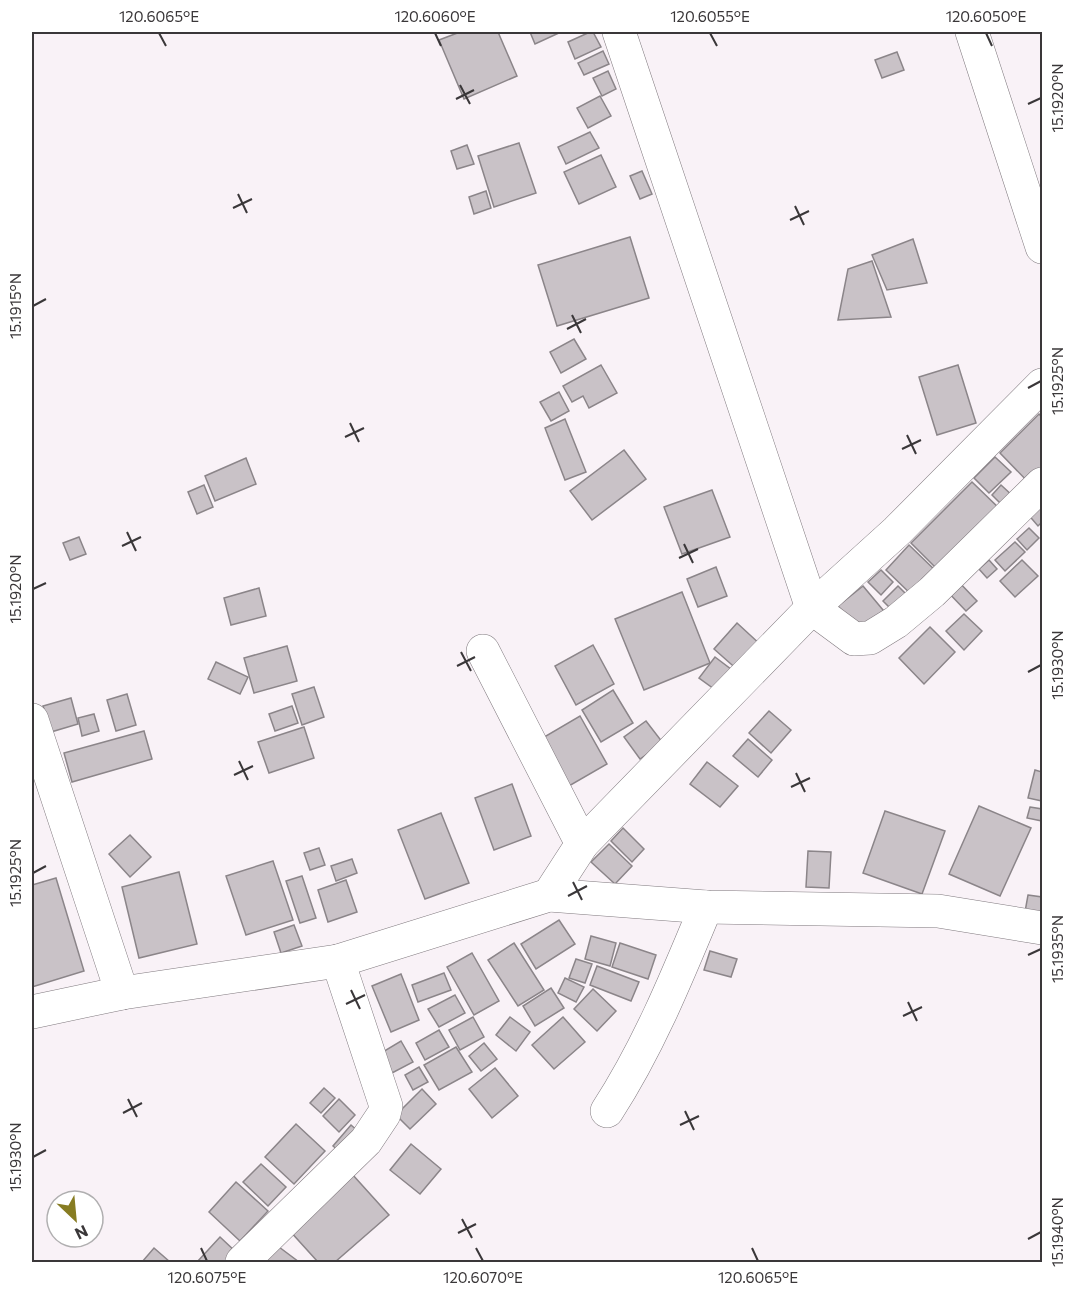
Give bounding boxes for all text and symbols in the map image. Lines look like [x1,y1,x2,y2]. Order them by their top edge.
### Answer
text: 120.6065°E [119,7,199,25]
text: 120.6060°E [394,7,476,25]
text: 120.6055°E [670,7,750,25]
text: 120.6050°E [946,7,1026,25]
text: 15.1920°N [1048,63,1066,133]
text: 15.1915°N [6,273,24,339]
text: 15.1925°N [1048,347,1066,415]
text: 15.1920°N [6,554,24,624]
text: 15.1930°N [1048,630,1066,700]
text: 15.1925°N [6,839,24,907]
text: 15.1935°N [1048,915,1066,983]
text: 15.1930°N [6,1122,24,1192]
north arrow [45,1189,105,1249]
text: 15.1940°N [1048,1197,1066,1267]
text: N [72,1222,91,1244]
text: 120.6075°E [168,1268,246,1286]
text: 120.6070°E [443,1268,523,1286]
text: 120.6065°E [718,1268,798,1286]

